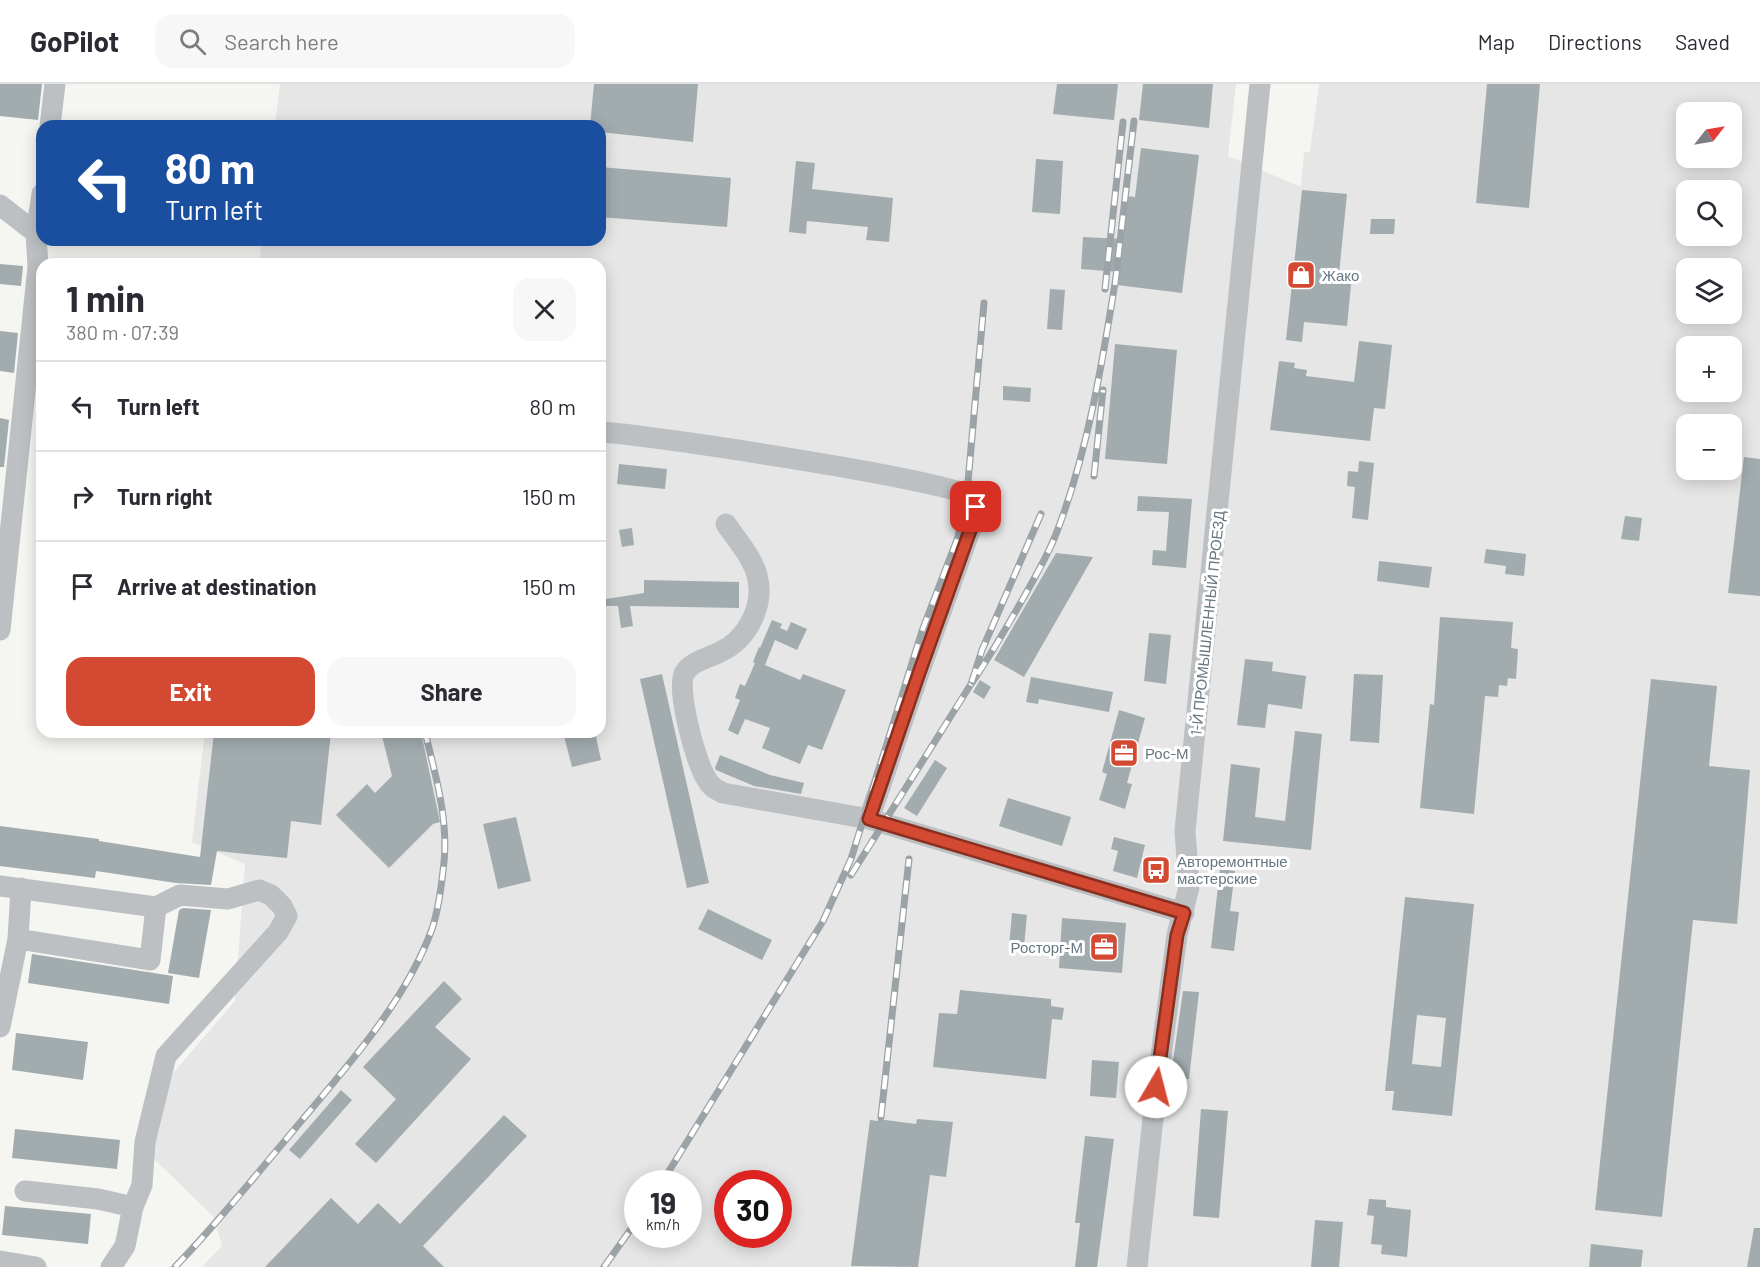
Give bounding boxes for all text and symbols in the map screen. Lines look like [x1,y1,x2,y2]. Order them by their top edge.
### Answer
search box [155,14,575,68]
text: GoPilot [30,24,119,58]
icon: search [176,25,209,58]
text: Search here [224,28,339,54]
text: Map [1478,29,1515,54]
text: Directions [1548,29,1642,54]
text: Saved [1675,29,1730,54]
north arrow [1676,102,1742,168]
map controls [1676,102,1742,480]
text: 80 m [165,142,255,192]
icon: left [66,144,144,222]
button: search [1676,180,1742,246]
text: Turn left [165,193,263,225]
button: layers [1676,258,1742,324]
shop icon: Жако [1285,259,1317,291]
place label: Жако [1322,266,1359,284]
text: 1 min [66,276,145,319]
button: close [513,278,576,341]
text: 380 m · 07:39 [66,320,179,344]
button: + [1676,336,1742,402]
icon: left [66,390,99,423]
text: Turn left [117,393,200,419]
text: 80 m [530,393,576,419]
button: − [1676,414,1742,480]
icon: right [66,480,99,513]
pin [950,481,1001,532]
text: Turn right [117,483,212,509]
text: 150 m [522,483,576,509]
icon: arrive [959,490,992,523]
street label: 1-Й ПРОМЫШЛЕННЫЙ ПРОЕЗД [1186,510,1228,736]
icon: arrive [66,570,99,603]
text: Arrive at destination [117,573,316,599]
text: 150 m [522,573,576,599]
button: Exit [66,657,315,726]
button: Share [327,657,576,726]
office icon: Рос-М [1108,737,1140,769]
place label: Рос-М [1145,744,1189,762]
place label: Авторемонтные мастерские [1177,852,1288,887]
bus stop icon: Авторемонтные мастерские [1140,854,1172,886]
office icon: Росторг-М [1088,931,1120,963]
place label: Росторг-М [1011,938,1083,956]
position arrow [1124,1055,1188,1119]
speed limit sign: 30 [714,1170,792,1248]
text: 19 [650,1184,676,1220]
text: km/h [646,1215,680,1233]

